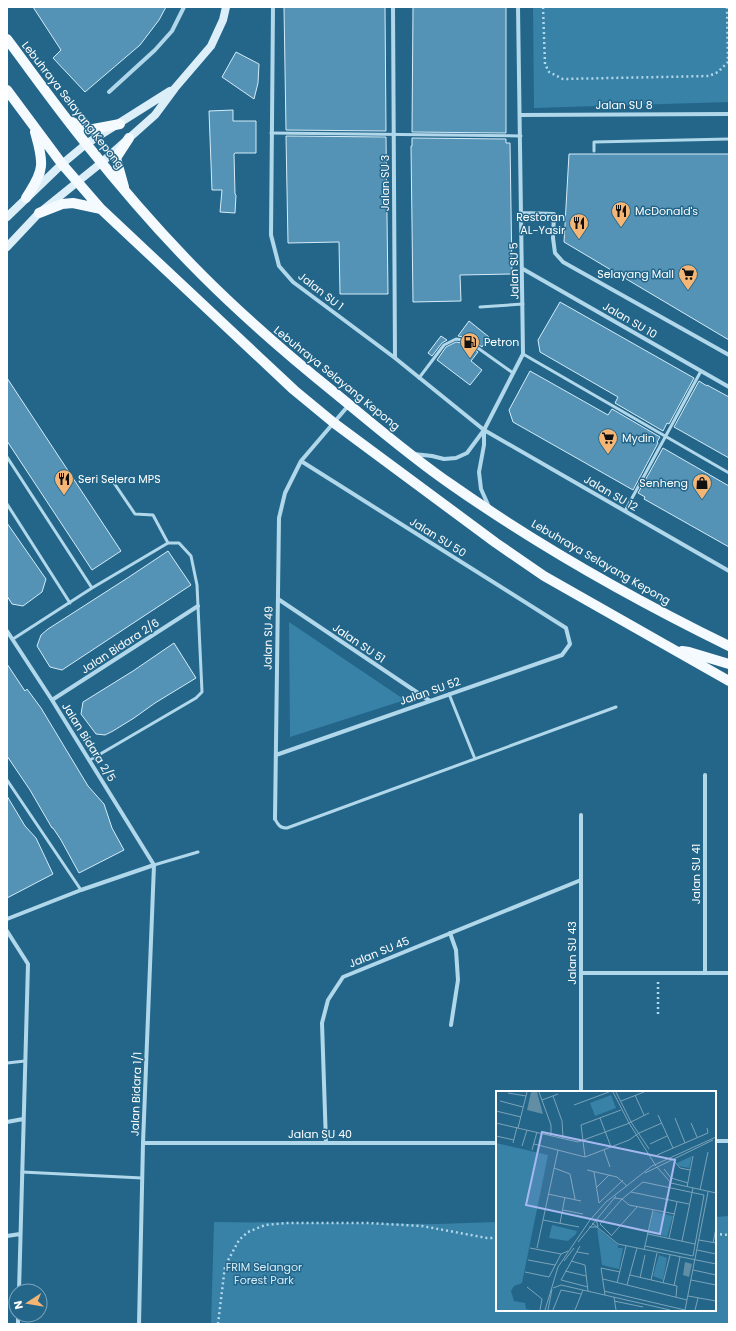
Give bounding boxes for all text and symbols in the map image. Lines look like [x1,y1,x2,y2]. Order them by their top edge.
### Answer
street label: Lebuhraya Selayang Kepong [18,38,128,172]
street label: Jalan SU 8 [595,97,653,113]
street label: Jalan SU 3 [377,155,393,211]
restaurant icon: McDonald's [610,200,632,228]
place label: McDonald's [635,203,698,219]
place label: Restoran AL-Yasir [516,209,565,238]
restaurant icon: Restoran AL-Yasir [568,212,590,240]
street label: Jalan SU 5 [506,242,522,300]
supermarket icon: Selayang Mall [677,263,699,291]
place label: Selayang Mall [597,266,674,282]
street label: Jalan SU 1 [295,268,347,314]
street label: Jalan SU 10 [600,298,660,342]
street label: Lebuhraya Selayang Kepong [271,322,403,434]
fuel station icon: Petron [459,331,481,359]
place label: Petron [484,334,519,350]
supermarket icon: Mydin [597,427,619,455]
place label: Mydin [622,430,655,446]
restaurant icon: Seri Selera MPS [53,468,75,496]
place label: Seri Selera MPS [78,471,161,487]
street label: Jalan SU 12 [581,471,641,515]
shop icon: Senheng [691,472,713,500]
place label: Senheng [639,475,688,491]
street label: Jalan SU 50 [407,513,469,561]
street label: Lebuhraya Selayang Kepong [529,516,673,608]
street label: Jalan SU 49 [259,606,277,670]
street label: Jalan Bidara 2/6 [78,615,162,677]
street label: Jalan SU 51 [329,619,389,667]
street label: Jalan SU 52 [397,673,463,709]
street label: Jalan Bidara 2/5 [58,699,120,785]
street label: Jalan SU 41 [688,844,704,904]
street label: Jalan SU 43 [564,921,580,985]
street label: Jalan SU 45 [346,933,412,971]
street label: Jalan Bidara 1/1 [127,1052,145,1136]
inset map [496,1091,716,1311]
street label: Jalan SU 40 [288,1126,352,1142]
park label: FRIM Selangor Forest Park [226,1259,302,1288]
north arrow [8,1283,48,1323]
text: N [10,1299,27,1311]

